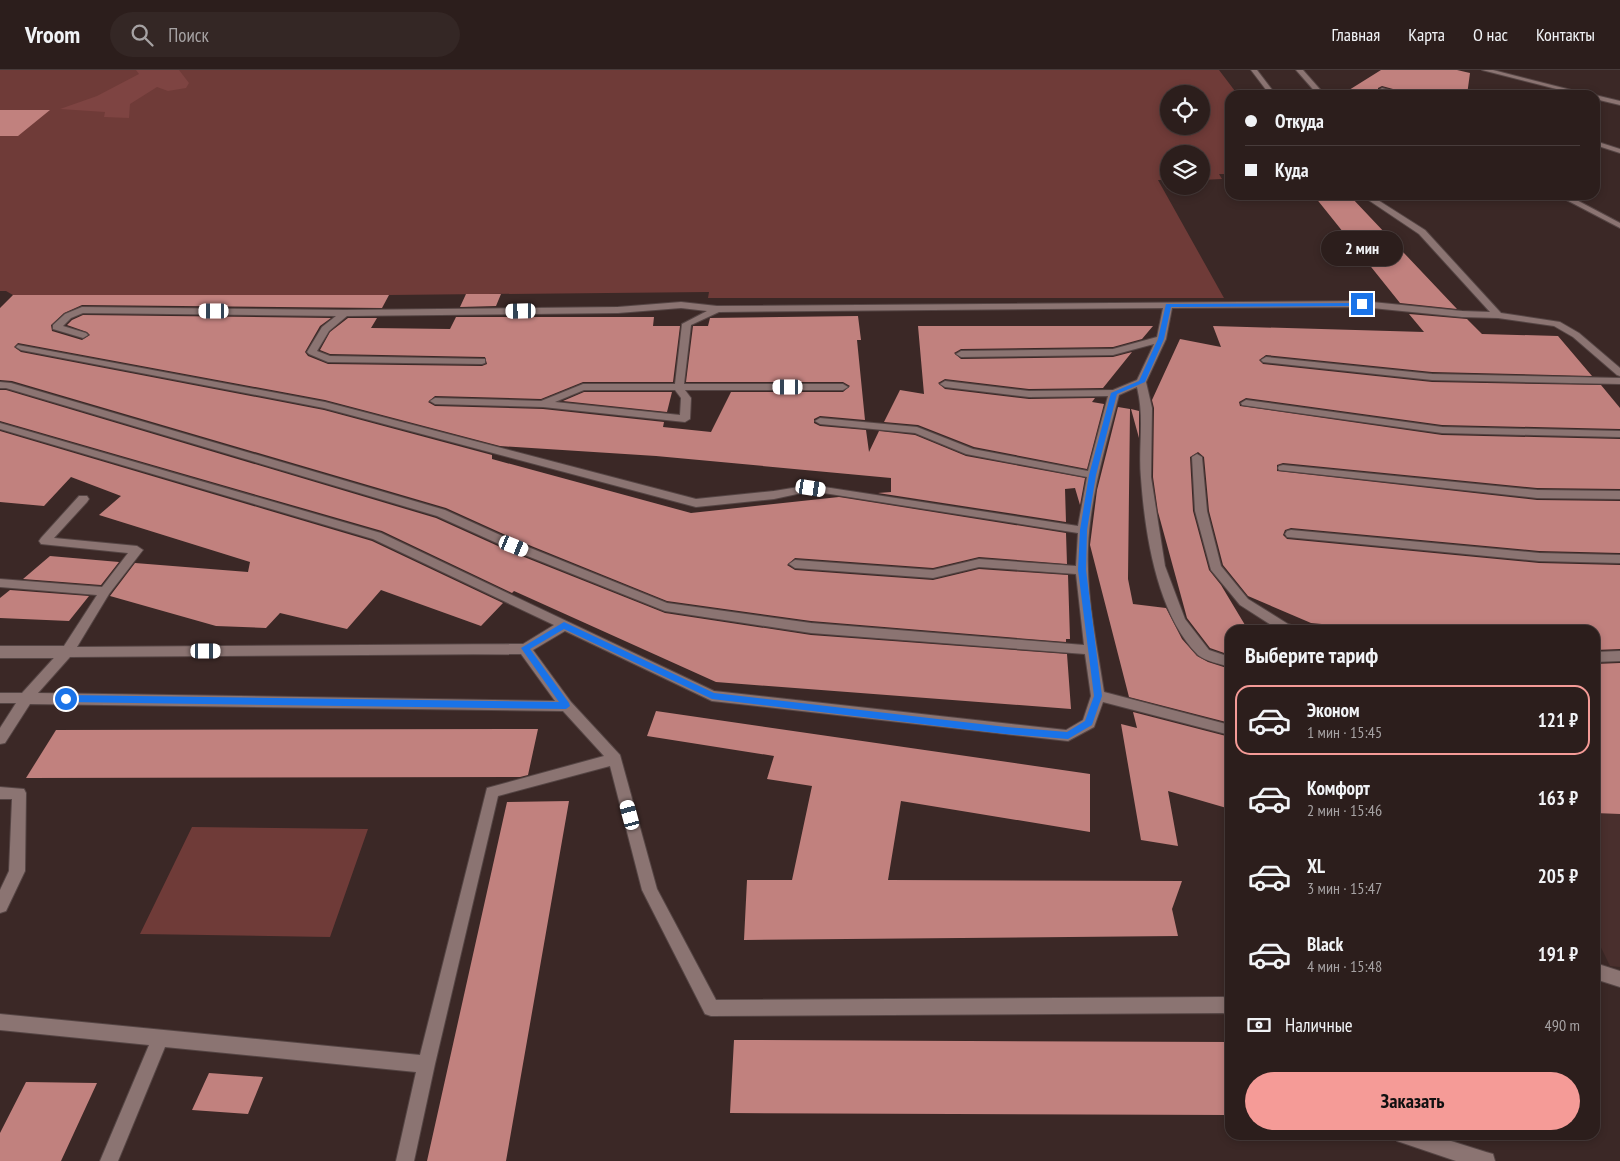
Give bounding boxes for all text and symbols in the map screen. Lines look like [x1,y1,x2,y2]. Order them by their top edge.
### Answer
search box [110,12,460,57]
text: Vroom [25,19,80,50]
icon: search [128,21,156,49]
text: Поиск [168,23,209,47]
text: Главная [1332,23,1380,46]
text: Карта [1408,23,1445,46]
text: О нас [1473,23,1508,46]
text: Контакты [1536,23,1595,46]
map controls [1160,85,1210,195]
button: locate [1160,85,1210,135]
text: Откуда [1275,109,1324,133]
button: layers [1160,145,1210,195]
text: Куда [1275,158,1309,182]
callout: 2 мин [1321,232,1403,266]
text: 2 мин [1345,238,1379,258]
route end [1351,293,1373,315]
car [505,303,536,319]
car [199,304,229,319]
car [773,380,803,395]
car [795,478,826,498]
car [497,533,530,559]
text: Выберите тариф [1245,641,1378,669]
car [191,644,221,659]
route start [55,688,77,710]
icon: car [1247,698,1292,743]
text: Эконом [1307,698,1360,722]
text: 121 ₽ [1538,708,1578,732]
text: 1 мин · 15:45 [1307,722,1382,742]
icon: car [1247,776,1292,821]
text: Комфорт [1307,776,1370,800]
text: 163 ₽ [1538,786,1578,810]
car [618,799,641,831]
text: 2 мин · 15:46 [1307,800,1382,820]
icon: car [1247,854,1292,899]
text: XL [1307,854,1325,878]
text: 205 ₽ [1538,864,1578,888]
text: 3 мин · 15:47 [1307,878,1382,898]
icon: car [1247,932,1292,977]
text: Black [1307,932,1343,956]
text: 191 ₽ [1538,942,1578,966]
text: 4 мин · 15:48 [1307,956,1382,976]
icon: cash [1245,1011,1273,1039]
text: Наличные [1285,1013,1353,1037]
text: 490 m [1545,1015,1580,1035]
button: Заказать [1245,1072,1580,1130]

